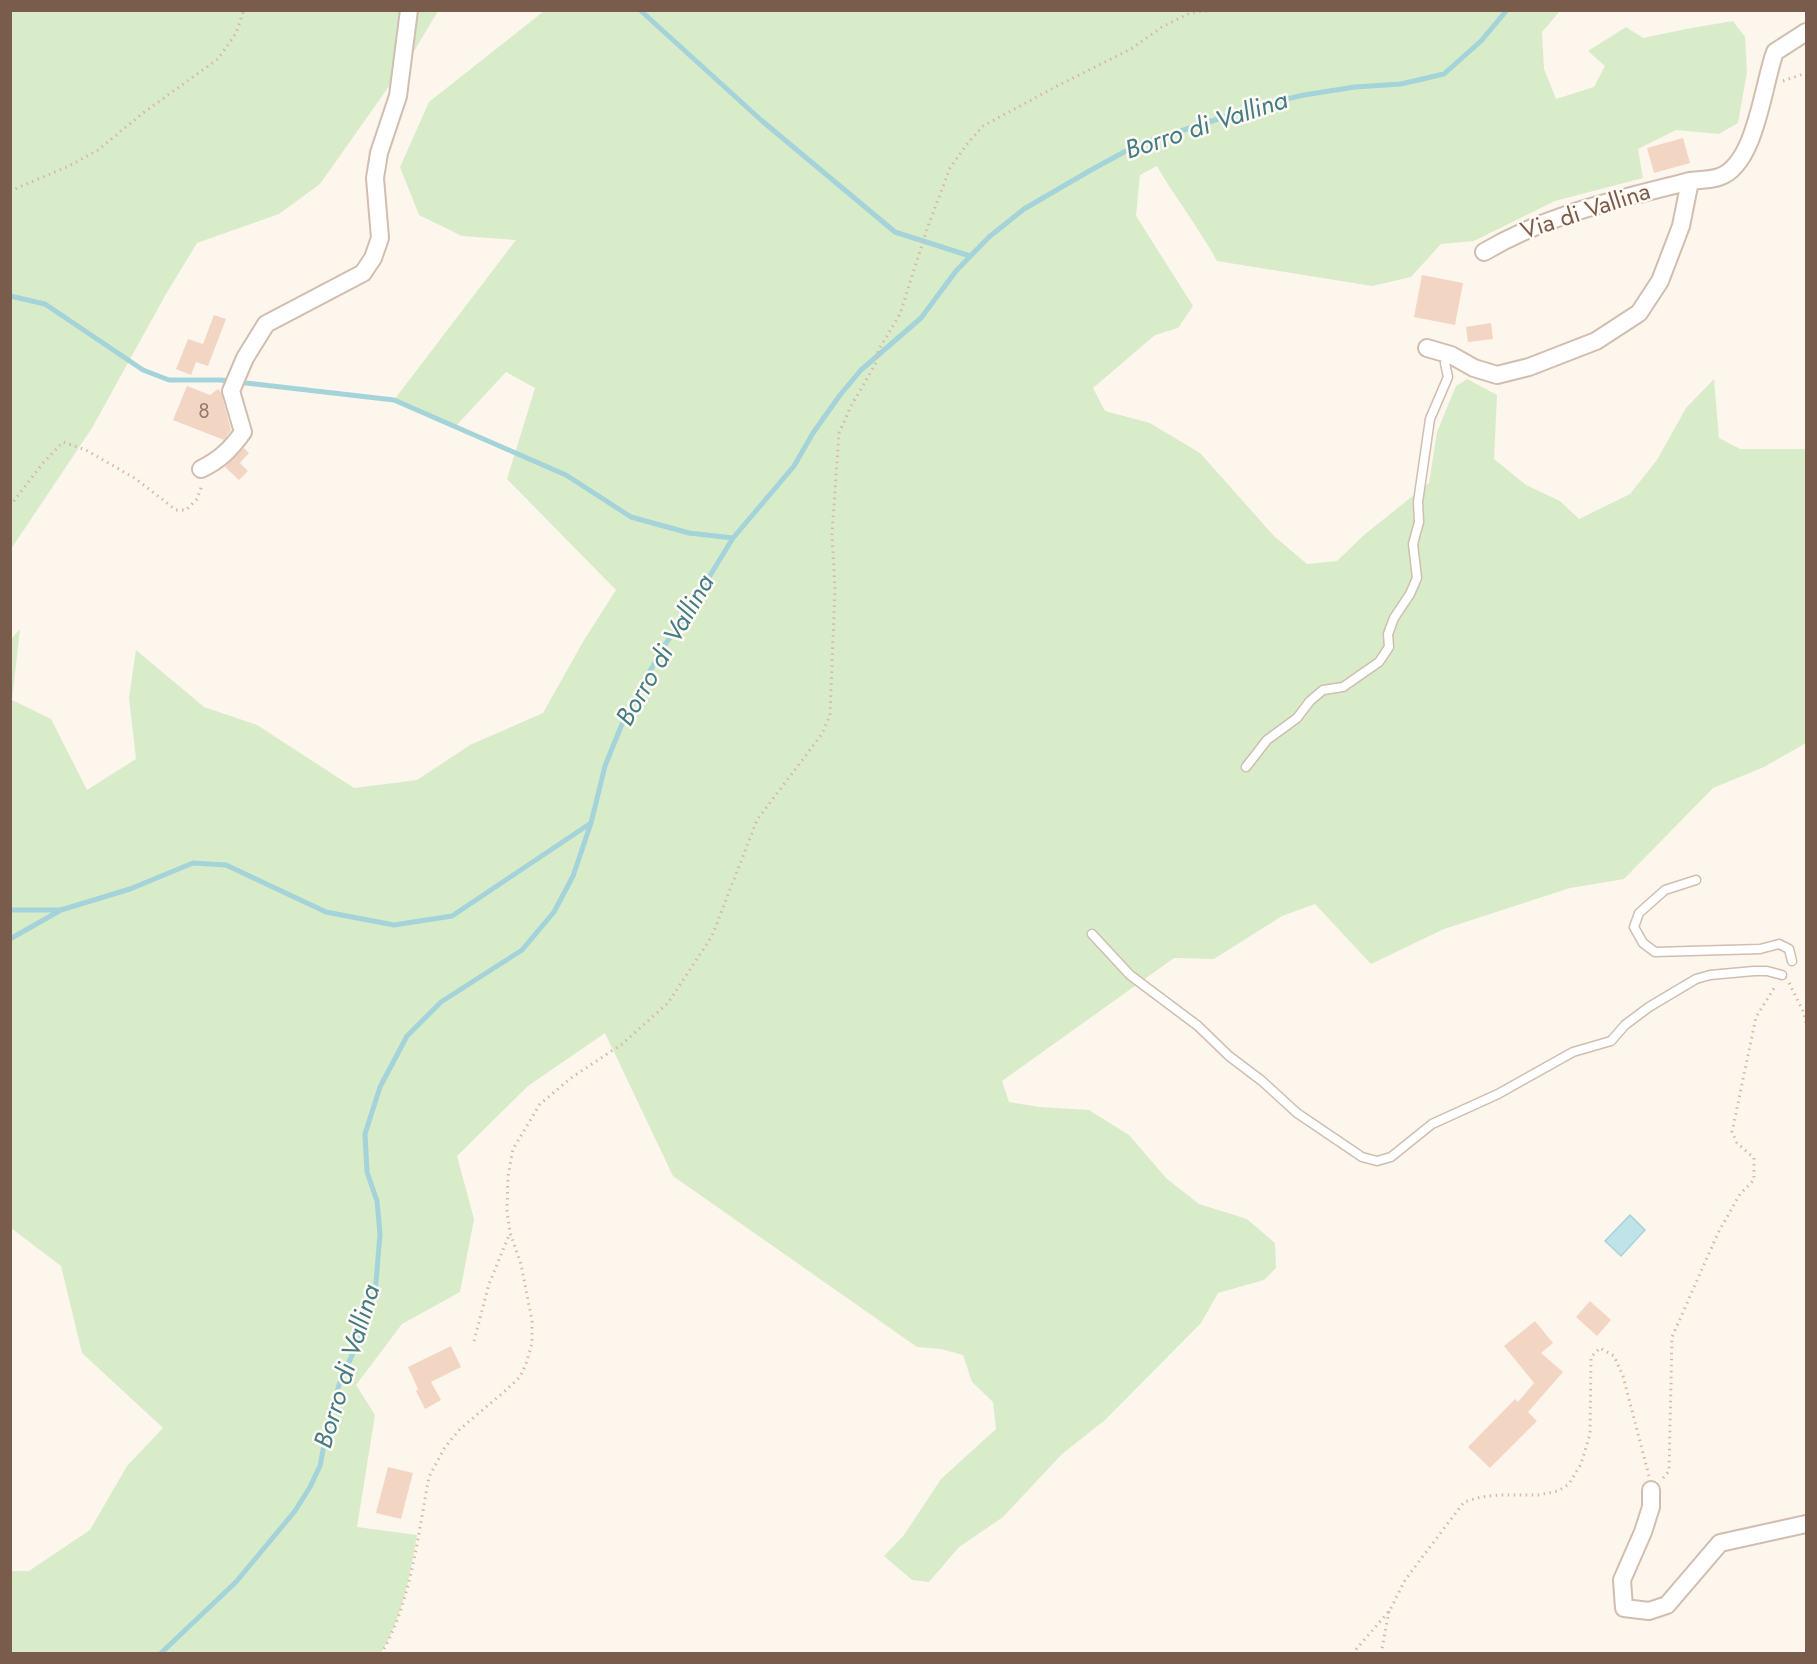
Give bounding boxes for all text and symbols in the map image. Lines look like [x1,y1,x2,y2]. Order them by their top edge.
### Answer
water label: Borro di Vallina [1122,86,1292,168]
street label: Via di Vallina [1518,179,1654,247]
house number: 8 [198,400,210,426]
water label: Borro di Vallina [611,570,723,732]
water label: Borro di Vallina [309,1281,389,1453]

